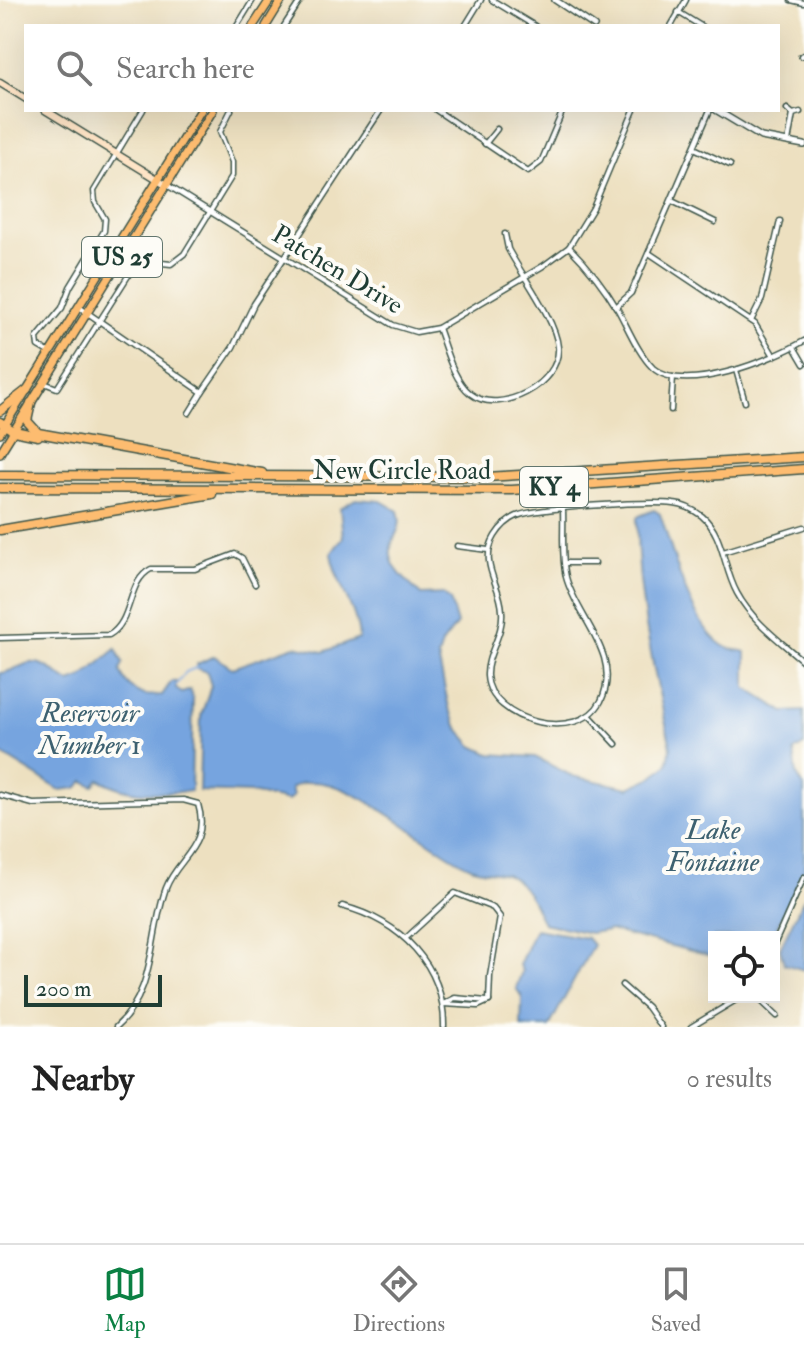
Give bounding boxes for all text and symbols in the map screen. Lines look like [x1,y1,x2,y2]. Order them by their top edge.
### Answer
search box [24,24,780,112]
icon: search [52,46,96,90]
text: Search here [116,50,255,87]
street label: Patchen Drive [266,218,409,322]
road number: US 25 [82,237,162,277]
street label: New Circle Road [313,455,491,487]
road number: KY 4 [520,467,588,507]
water label: Reservoir Number 1 [37,696,141,763]
water label: Lake Fontaine [665,813,760,880]
map controls [708,931,780,1003]
button: locate [708,931,780,1003]
scale bar [24,971,162,1007]
text: 200 m [36,975,91,1003]
text: Nearby [32,1058,134,1101]
text: 0 results [687,1063,772,1095]
tab: Map [103,1262,147,1338]
tab: Directions [353,1262,445,1338]
tab: Saved [651,1262,701,1338]

